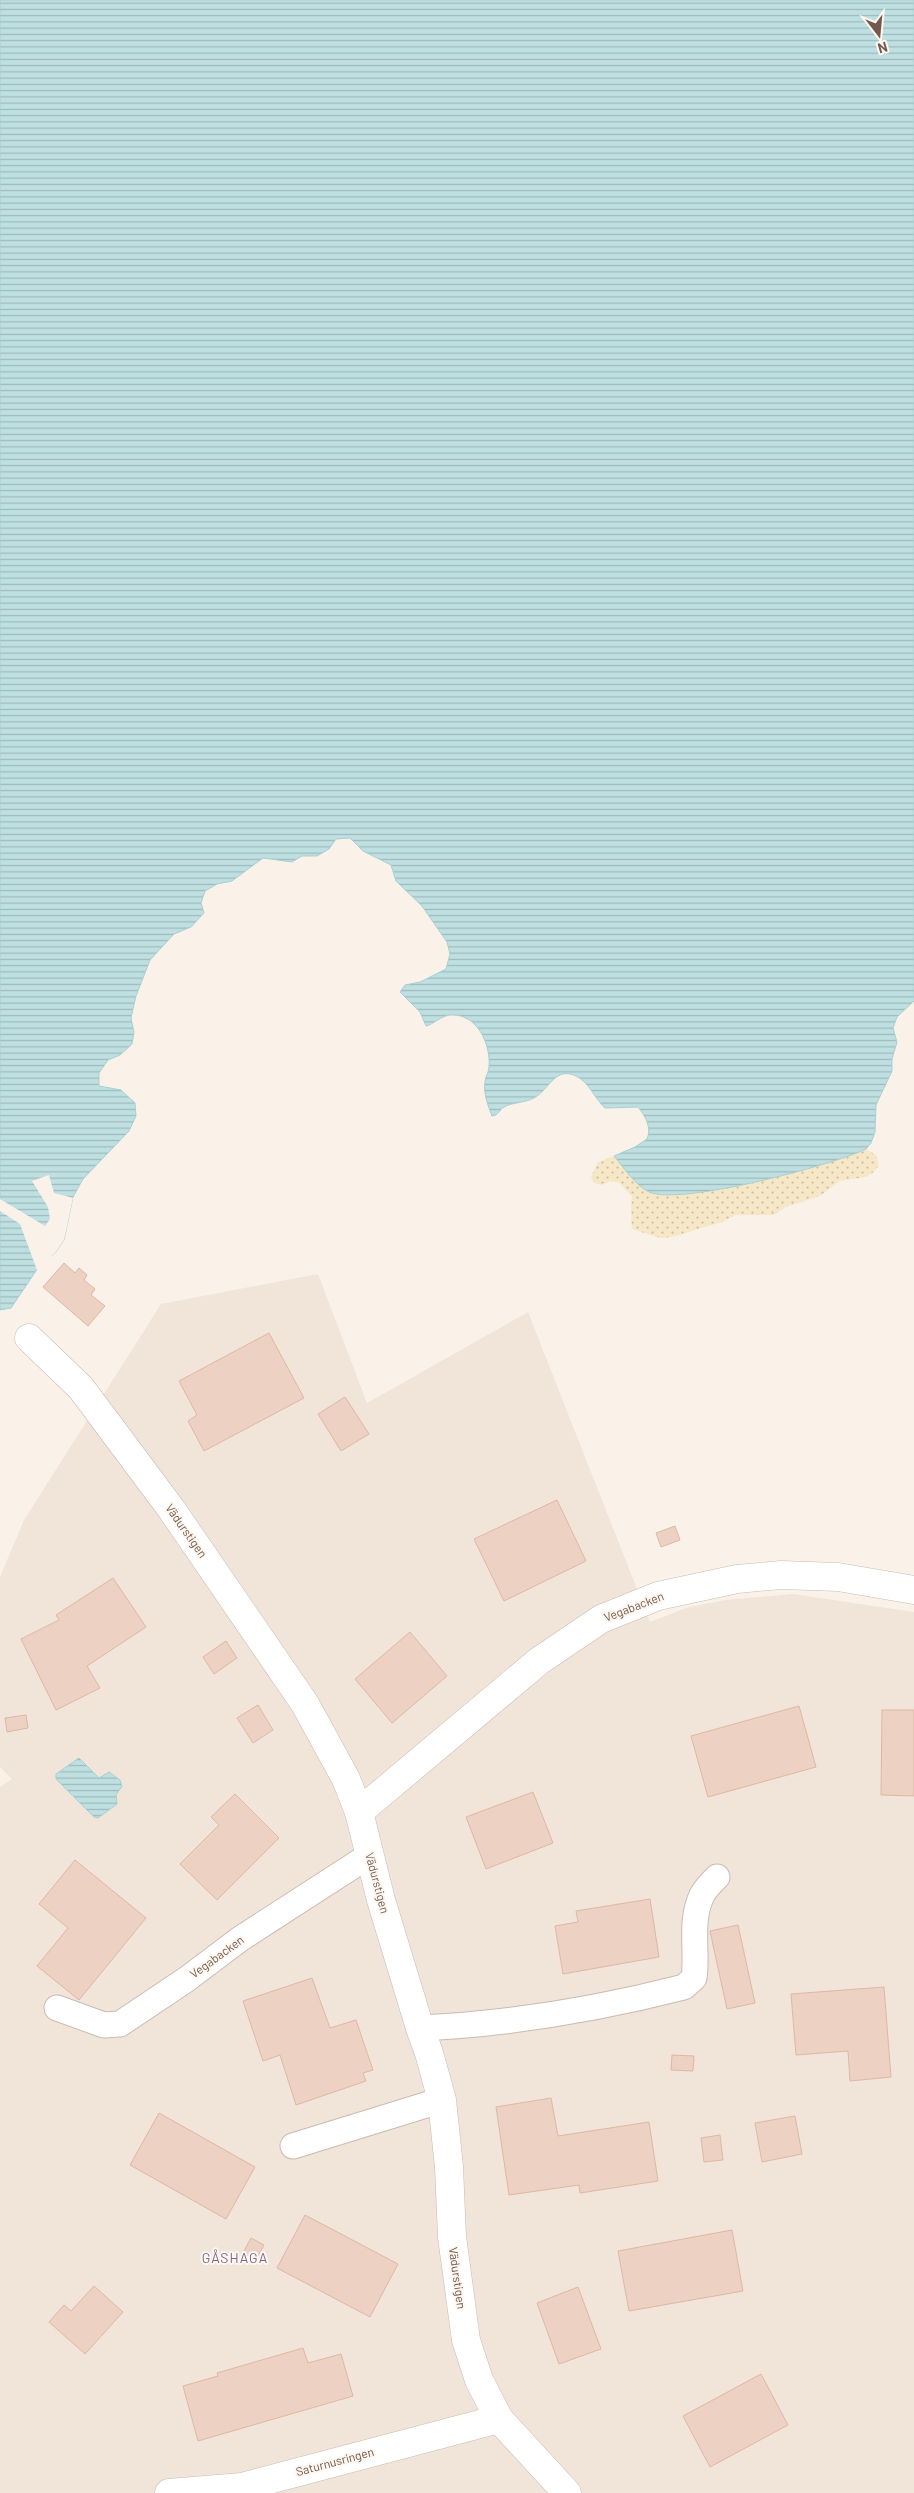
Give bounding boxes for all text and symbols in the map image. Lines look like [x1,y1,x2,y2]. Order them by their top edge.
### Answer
north arrow [854,10,904,60]
text: N [876,39,890,57]
street label: Vädurstigen [163,1501,210,1560]
street label: Vegabacken [602,1588,666,1624]
street label: Vädurstigen [363,1851,393,1915]
street label: Vegabacken [187,1932,246,1980]
street label: Vädurstigen [447,2246,469,2310]
district label: GÅSHAGA [202,2249,268,2266]
street label: Saturnusringen [294,2444,375,2478]

